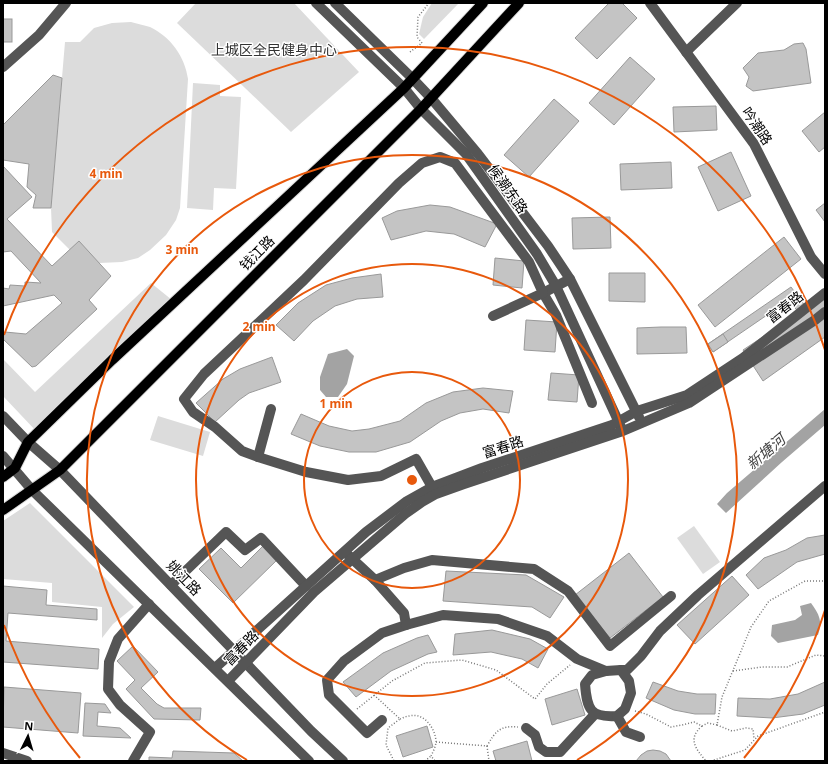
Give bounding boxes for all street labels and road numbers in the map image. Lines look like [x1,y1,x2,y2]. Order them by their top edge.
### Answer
street label: 吟潮路 [738,103,777,148]
street label: 候潮东路 [485,160,532,217]
street label: 钱江路 [235,231,278,274]
street label: 富春路 [762,286,807,327]
street label: 富春路 [480,431,526,462]
street label: 姚江路 [163,556,206,599]
street label: 富春路 [219,626,262,669]

